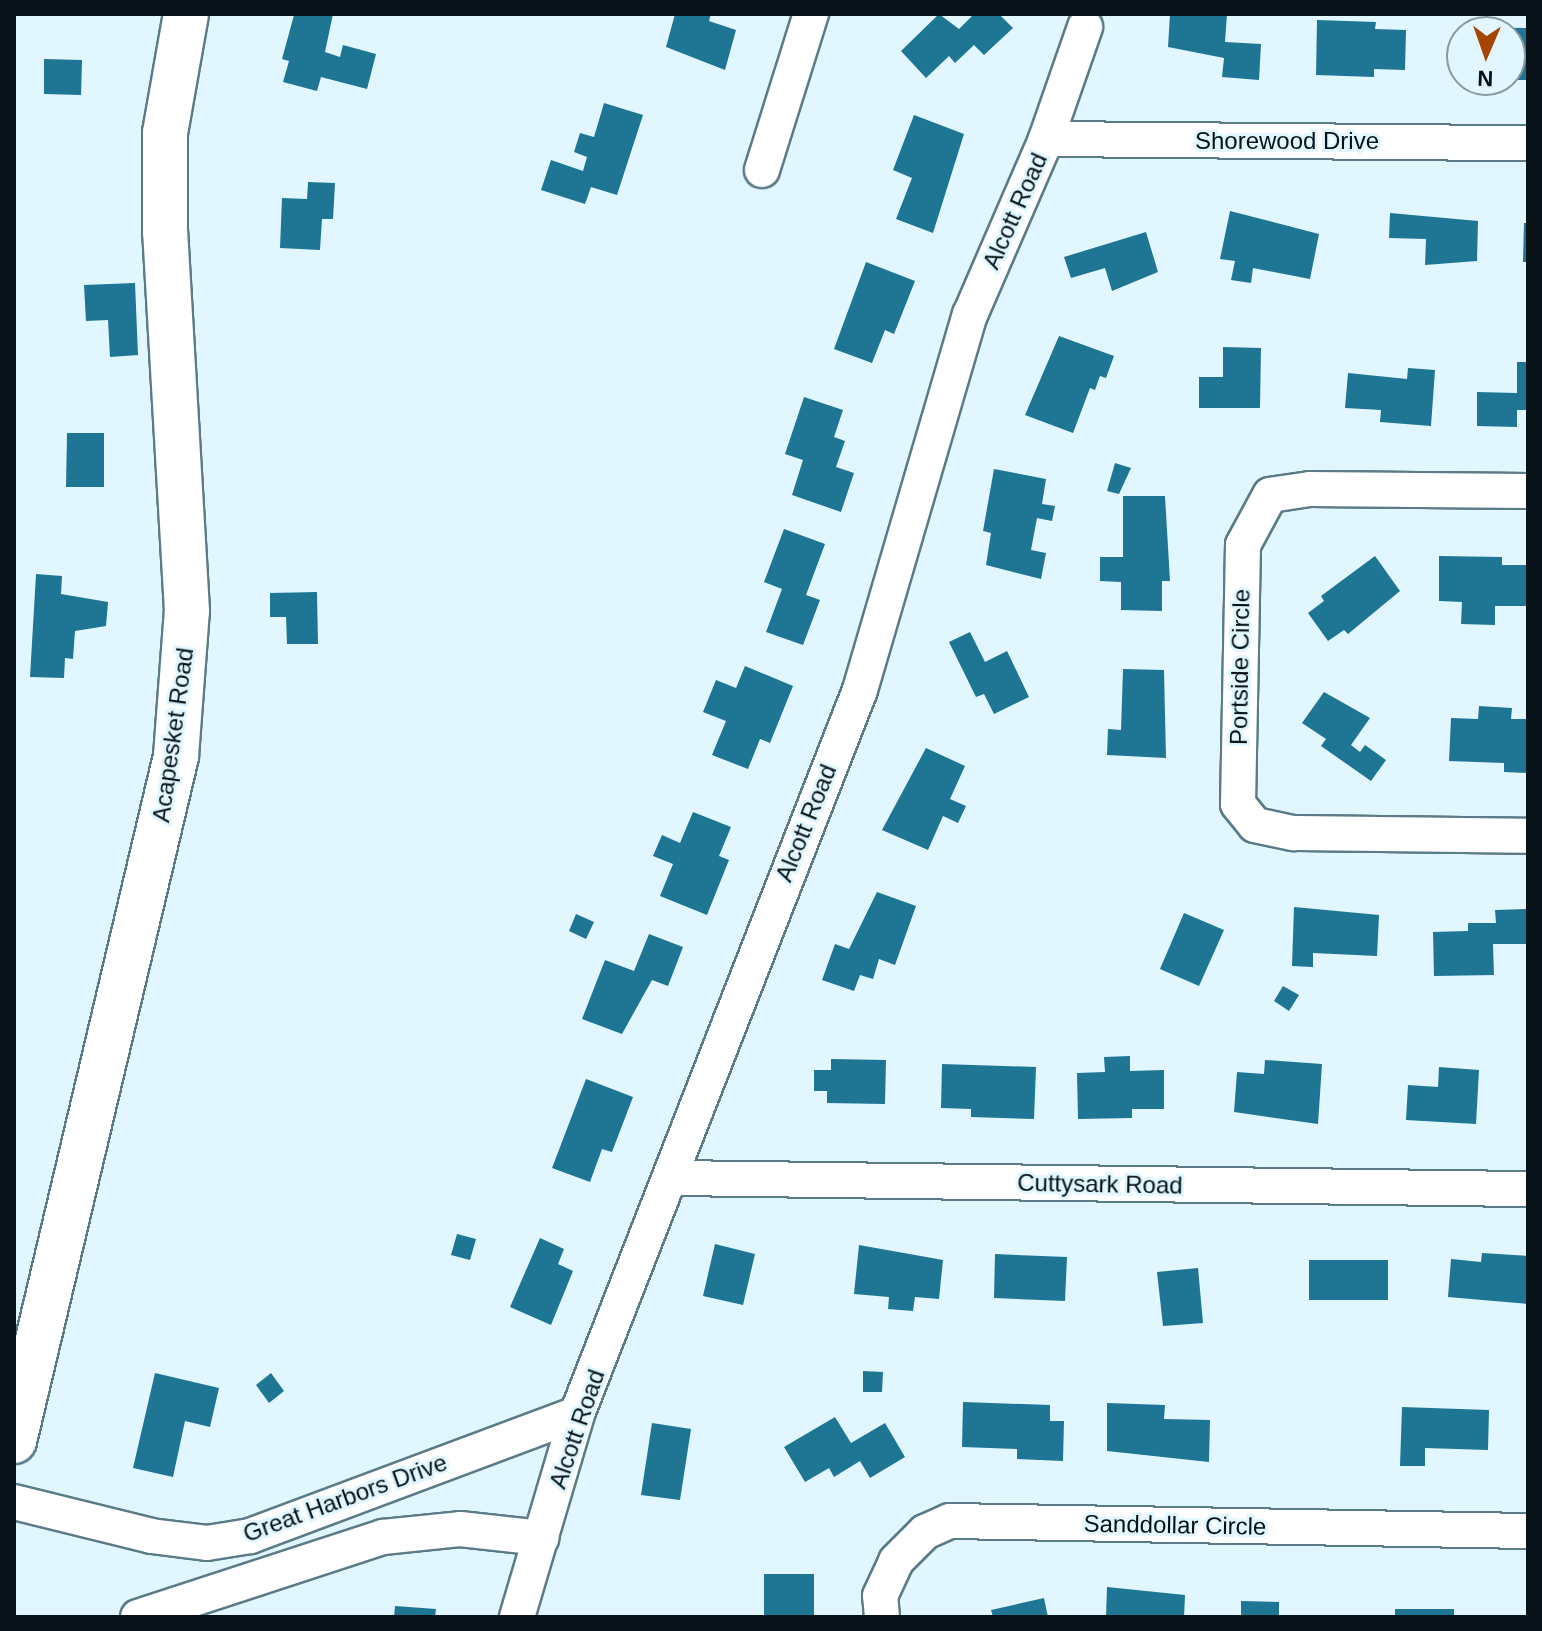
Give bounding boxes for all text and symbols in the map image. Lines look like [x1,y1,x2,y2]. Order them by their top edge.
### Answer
north arrow [1446,16,1526,96]
text: N [1477,66,1494,91]
street label: Shorewood Drive [1195,127,1379,155]
street label: Alcott Road [977,148,1053,274]
street label: Portside Circle [1224,589,1256,745]
street label: Acapesket Road [146,646,200,824]
street label: Alcott Road [769,760,843,886]
street label: Cuttysark Road [1017,1168,1183,1200]
street label: Alcott Road [543,1366,611,1492]
street label: Great Harbors Drive [239,1448,451,1548]
street label: Sanddollar Circle [1083,1509,1267,1541]

